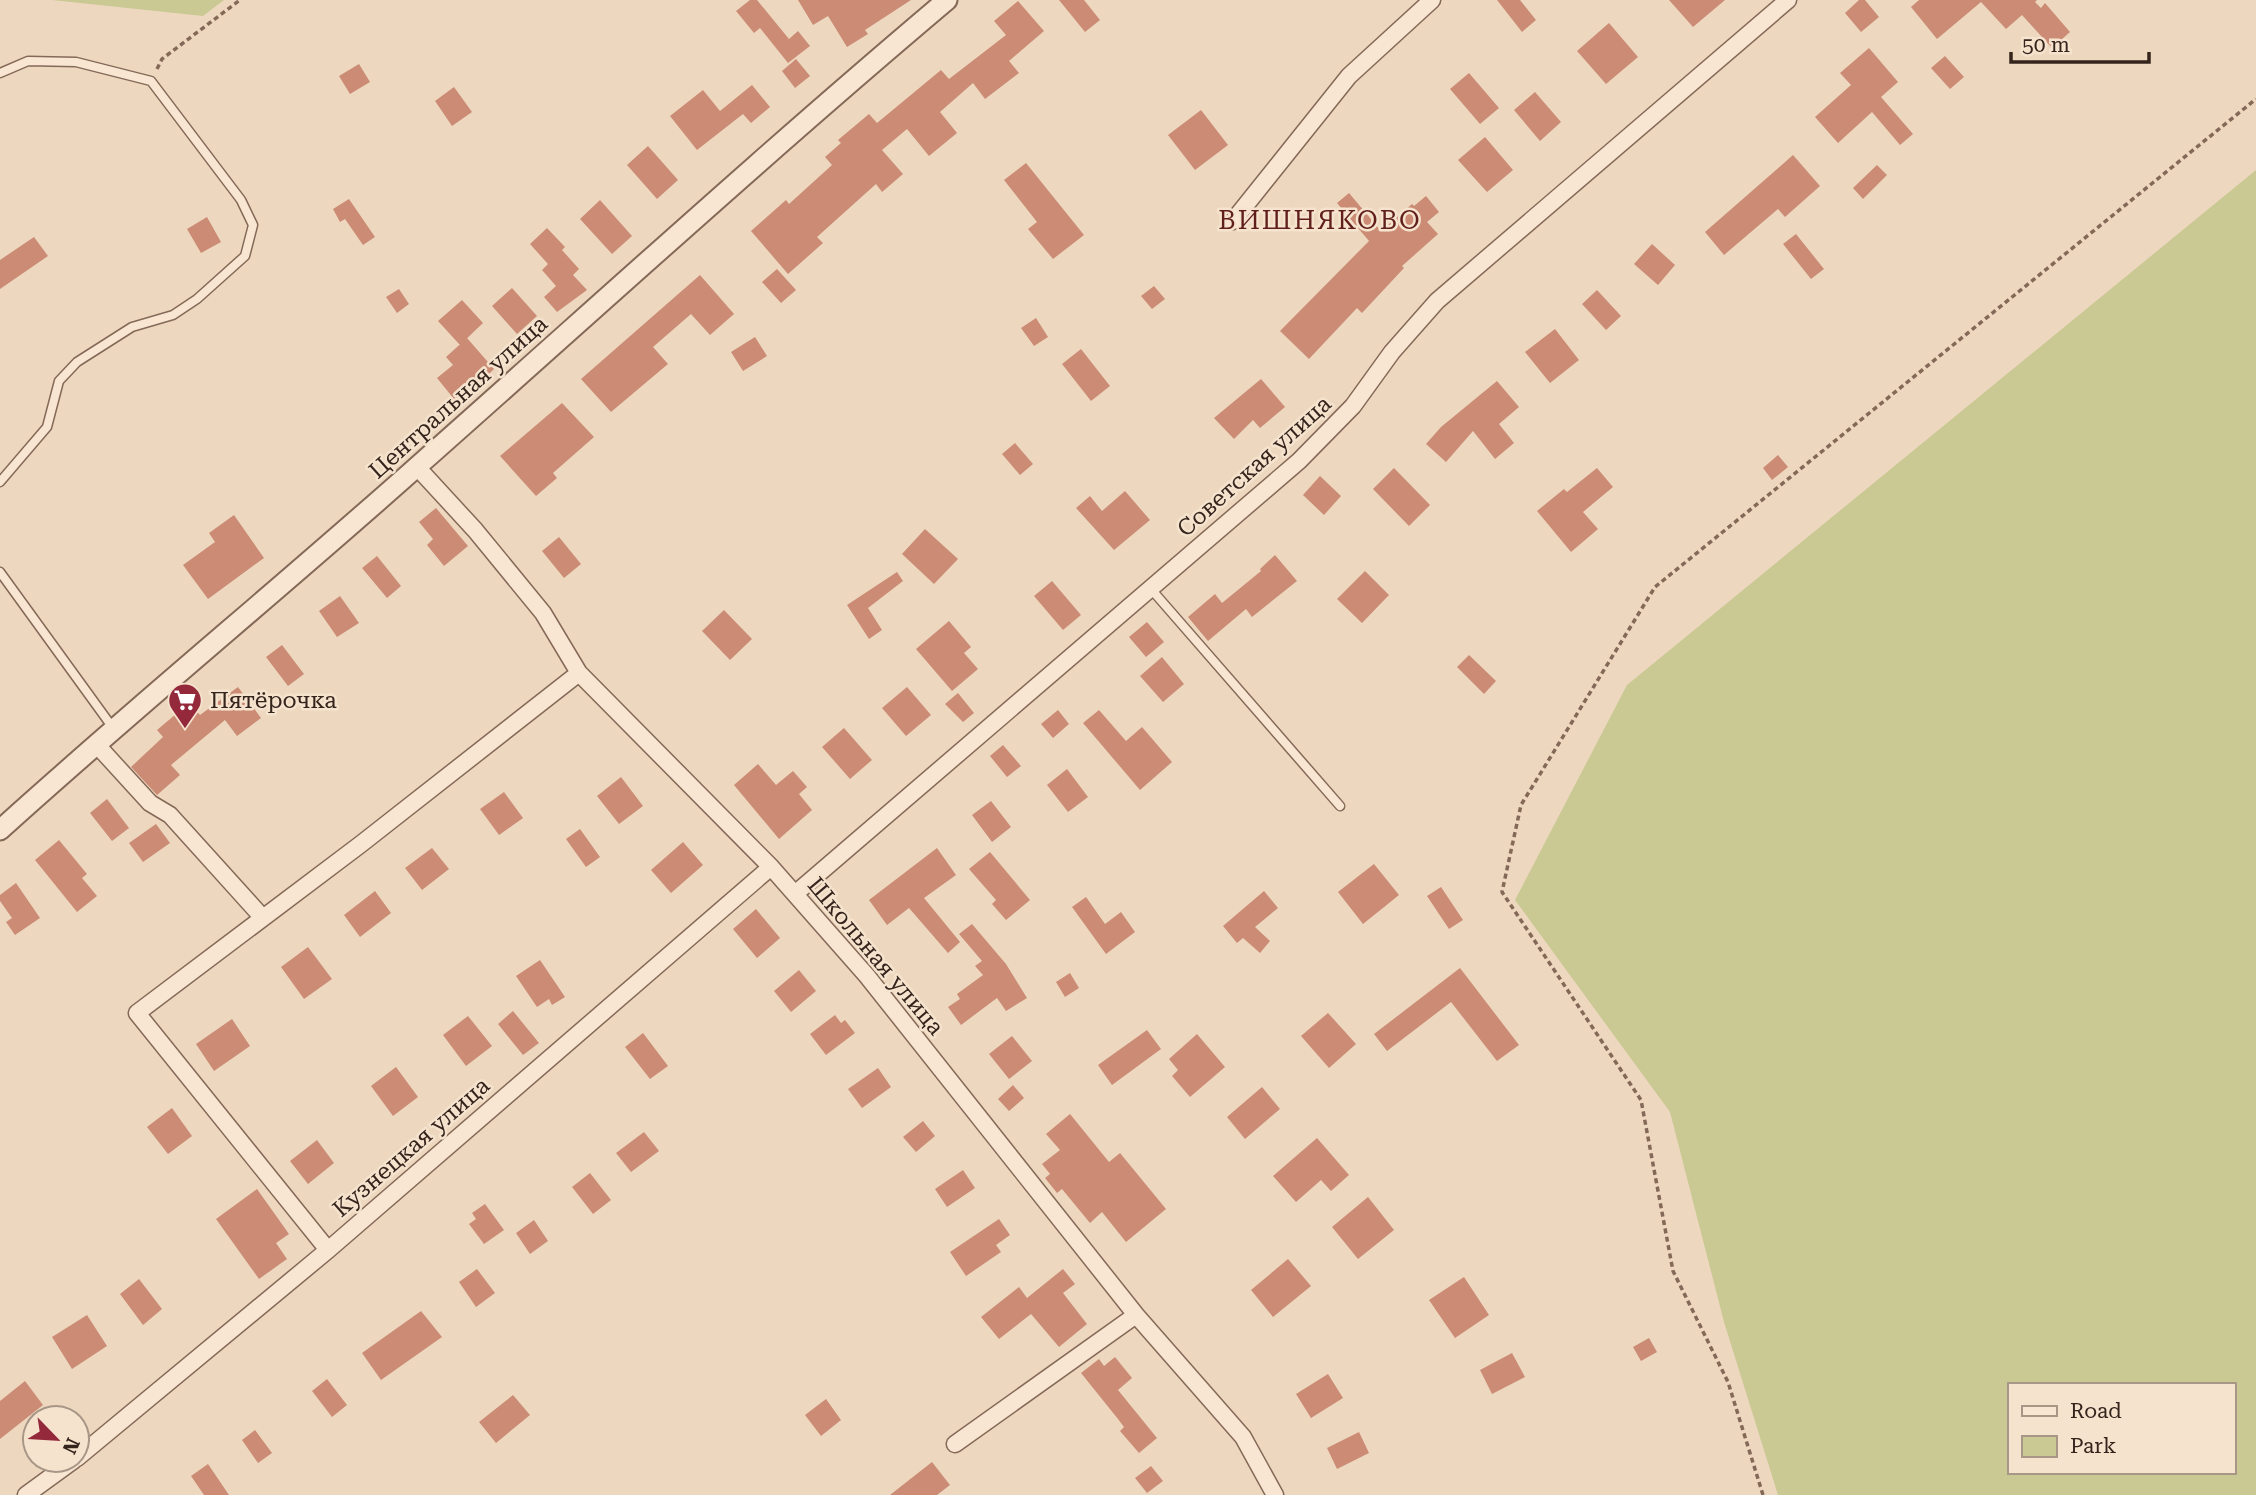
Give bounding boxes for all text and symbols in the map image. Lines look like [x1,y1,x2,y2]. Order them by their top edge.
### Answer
scale bar [2011,21,2149,65]
text: 50 m [2022,33,2070,57]
district label: ВИШНЯКОВО [1218,205,1422,235]
street label: Центральная улица [364,310,553,484]
street label: Советская улица [1172,390,1337,542]
supermarket icon: Пятёрочка [166,681,204,730]
place label: Пятёрочка [210,687,337,714]
street label: Школьная улица [802,872,950,1041]
street label: Кузнецкая улица [327,1072,496,1223]
legend [2008,1383,2235,1474]
text: Road [2070,1399,2122,1423]
north arrow [21,1404,91,1474]
text: N [57,1434,84,1458]
text: Park [2070,1434,2116,1458]

